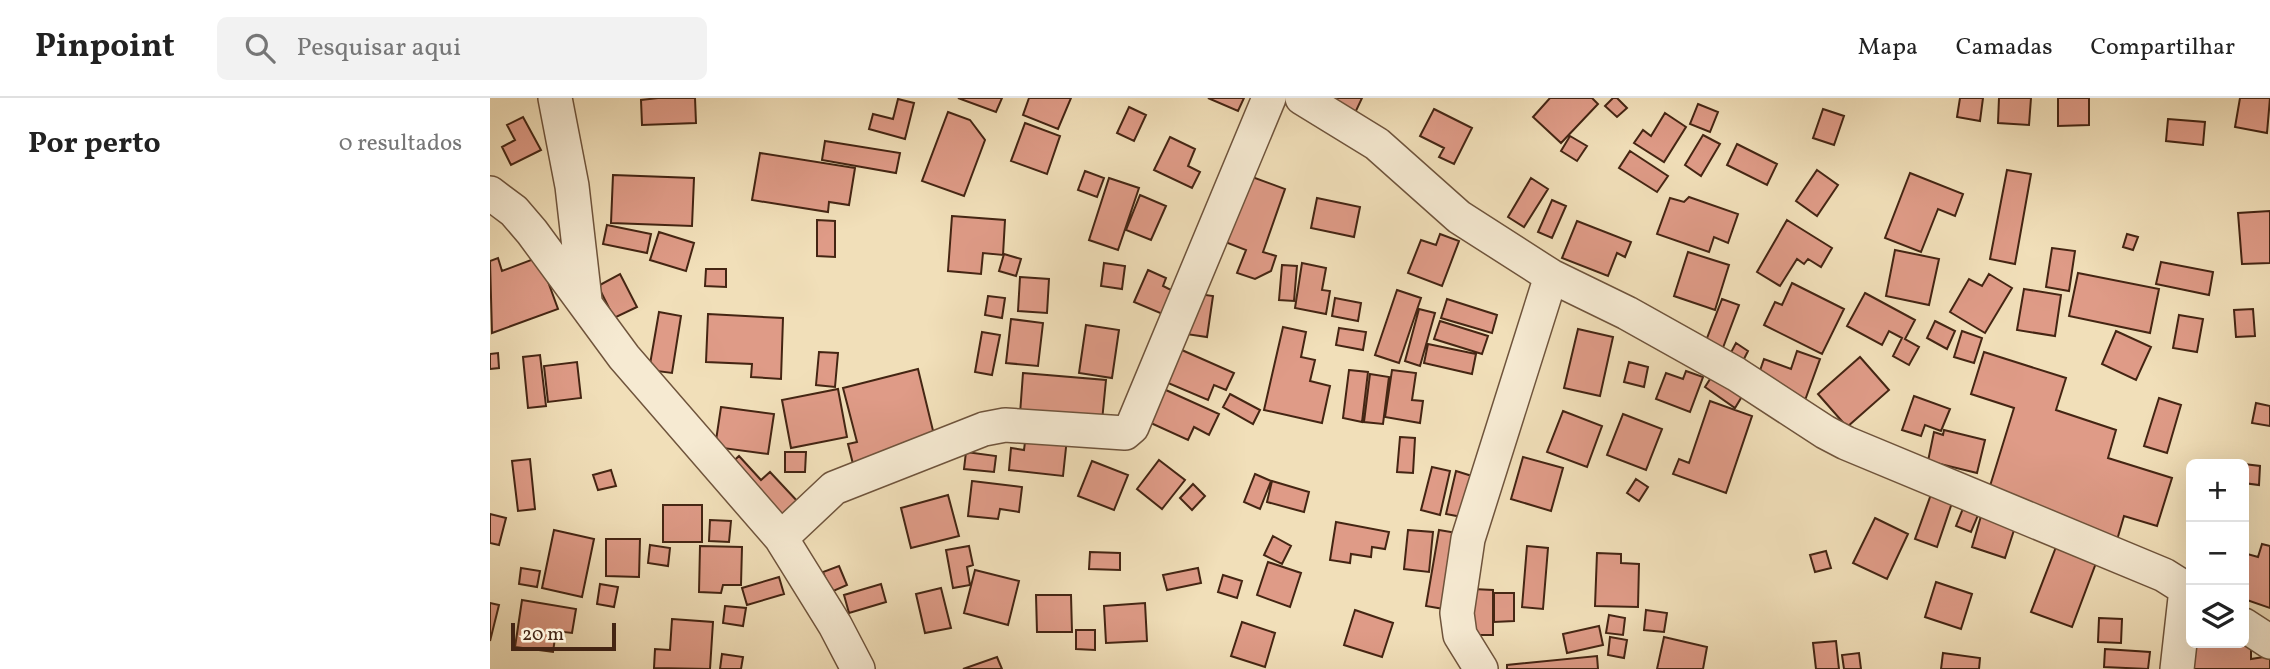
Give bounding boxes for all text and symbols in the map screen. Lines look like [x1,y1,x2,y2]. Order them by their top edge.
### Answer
search box [217,17,707,80]
text: Pinpoint [35,25,175,71]
icon: search [241,29,279,67]
text: Pesquisar aqui [297,30,461,66]
text: Mapa [1858,31,1918,65]
text: Camadas [1956,31,2052,65]
text: Compartilhar [2090,31,2235,65]
text: Por perto [28,123,161,165]
text: 0 resultados [339,128,462,160]
map controls [2186,459,2249,648]
button: + [2186,459,2249,522]
button: − [2186,522,2249,585]
button: layers [2186,585,2249,648]
scale bar [511,620,616,652]
text: 20 m [522,622,564,648]

